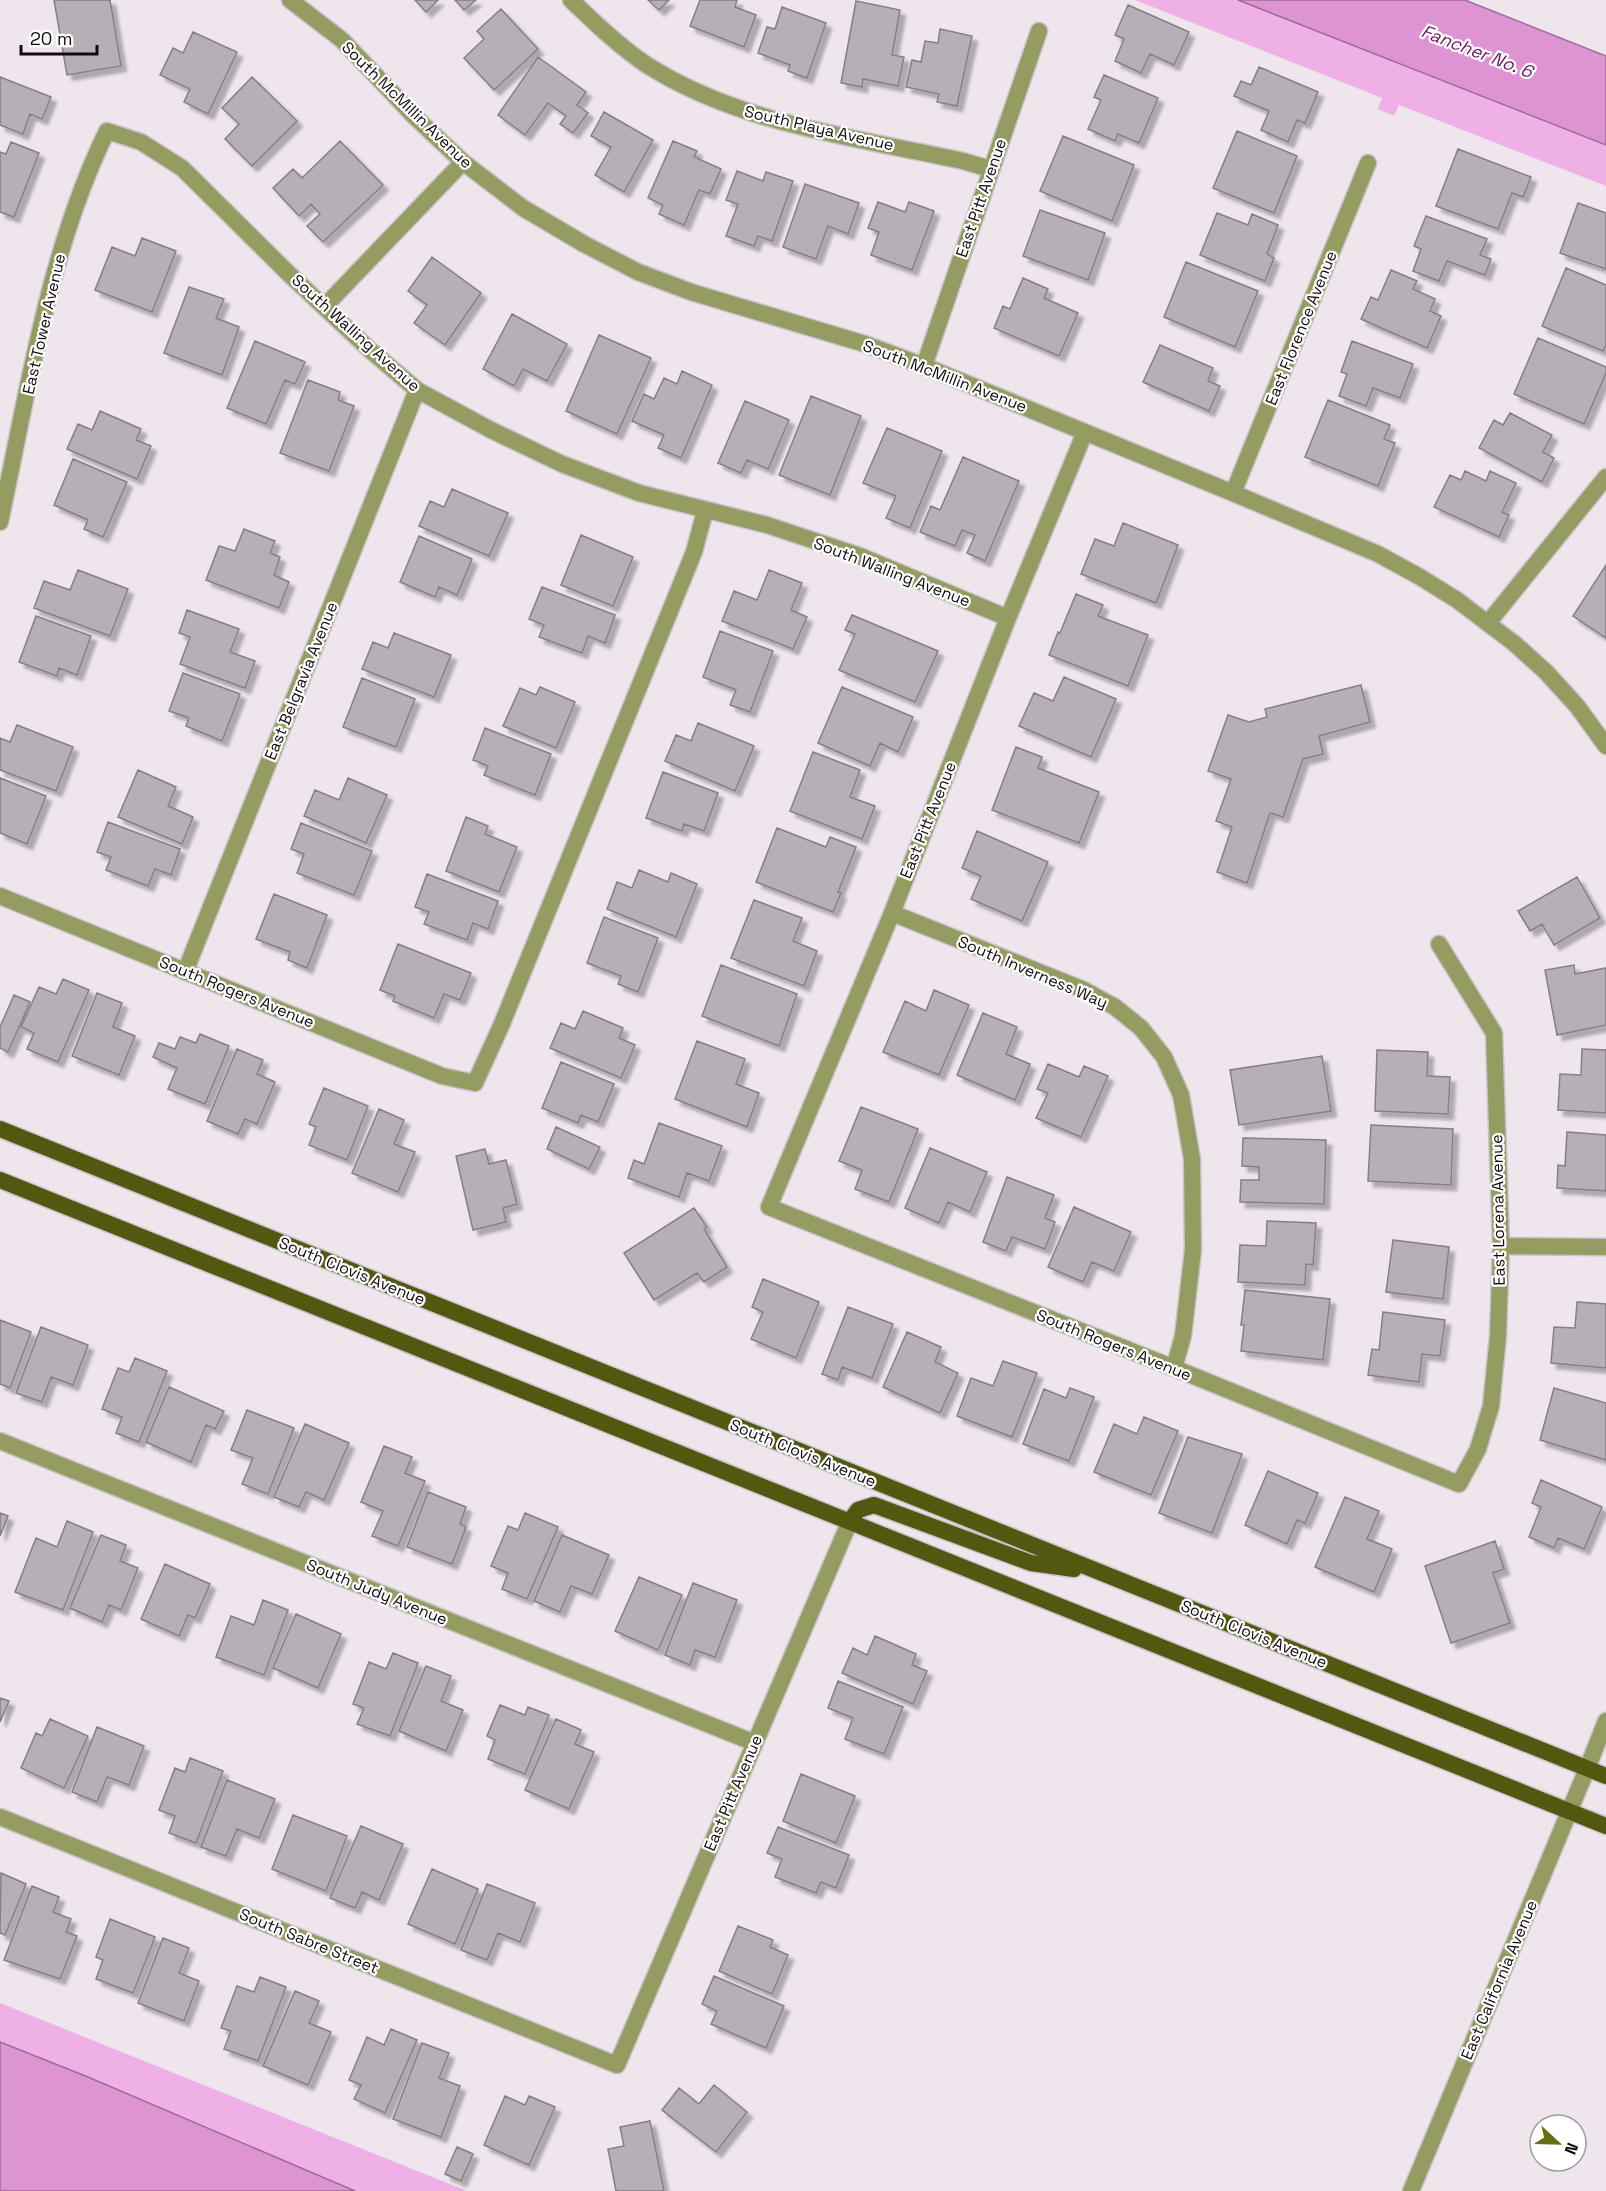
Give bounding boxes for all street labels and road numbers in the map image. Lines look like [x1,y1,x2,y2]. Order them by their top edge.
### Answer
street label: South McMillin Avenue [337,37,477,173]
street label: South Playa Avenue [742,101,896,155]
street label: East Pitt Avenue [951,136,1011,260]
street label: East Florence Avenue [1260,248,1342,408]
street label: East Tower Avenue [18,252,70,396]
street label: South Walling Avenue [287,270,425,396]
street label: South McMillin Avenue [860,335,1030,417]
street label: South Walling Avenue [811,532,973,612]
street label: East Belgravia Avenue [260,599,342,763]
street label: East Pitt Avenue [895,758,961,882]
street label: South Inverness Way [955,931,1111,1013]
street label: South Rogers Avenue [156,951,318,1033]
street label: East Lorena Avenue [1486,1134,1510,1286]
street label: South Clovis Avenue [276,1232,428,1310]
street label: South Rogers Avenue [1033,1304,1195,1386]
street label: South Clovis Avenue [727,1414,879,1492]
street label: South Judy Avenue [303,1554,451,1630]
street label: South Clovis Avenue [1178,1595,1330,1673]
street label: East Pitt Avenue [699,1732,767,1854]
street label: East California Avenue [1456,1897,1542,2063]
street label: South Sabre Street [236,1903,382,1979]

